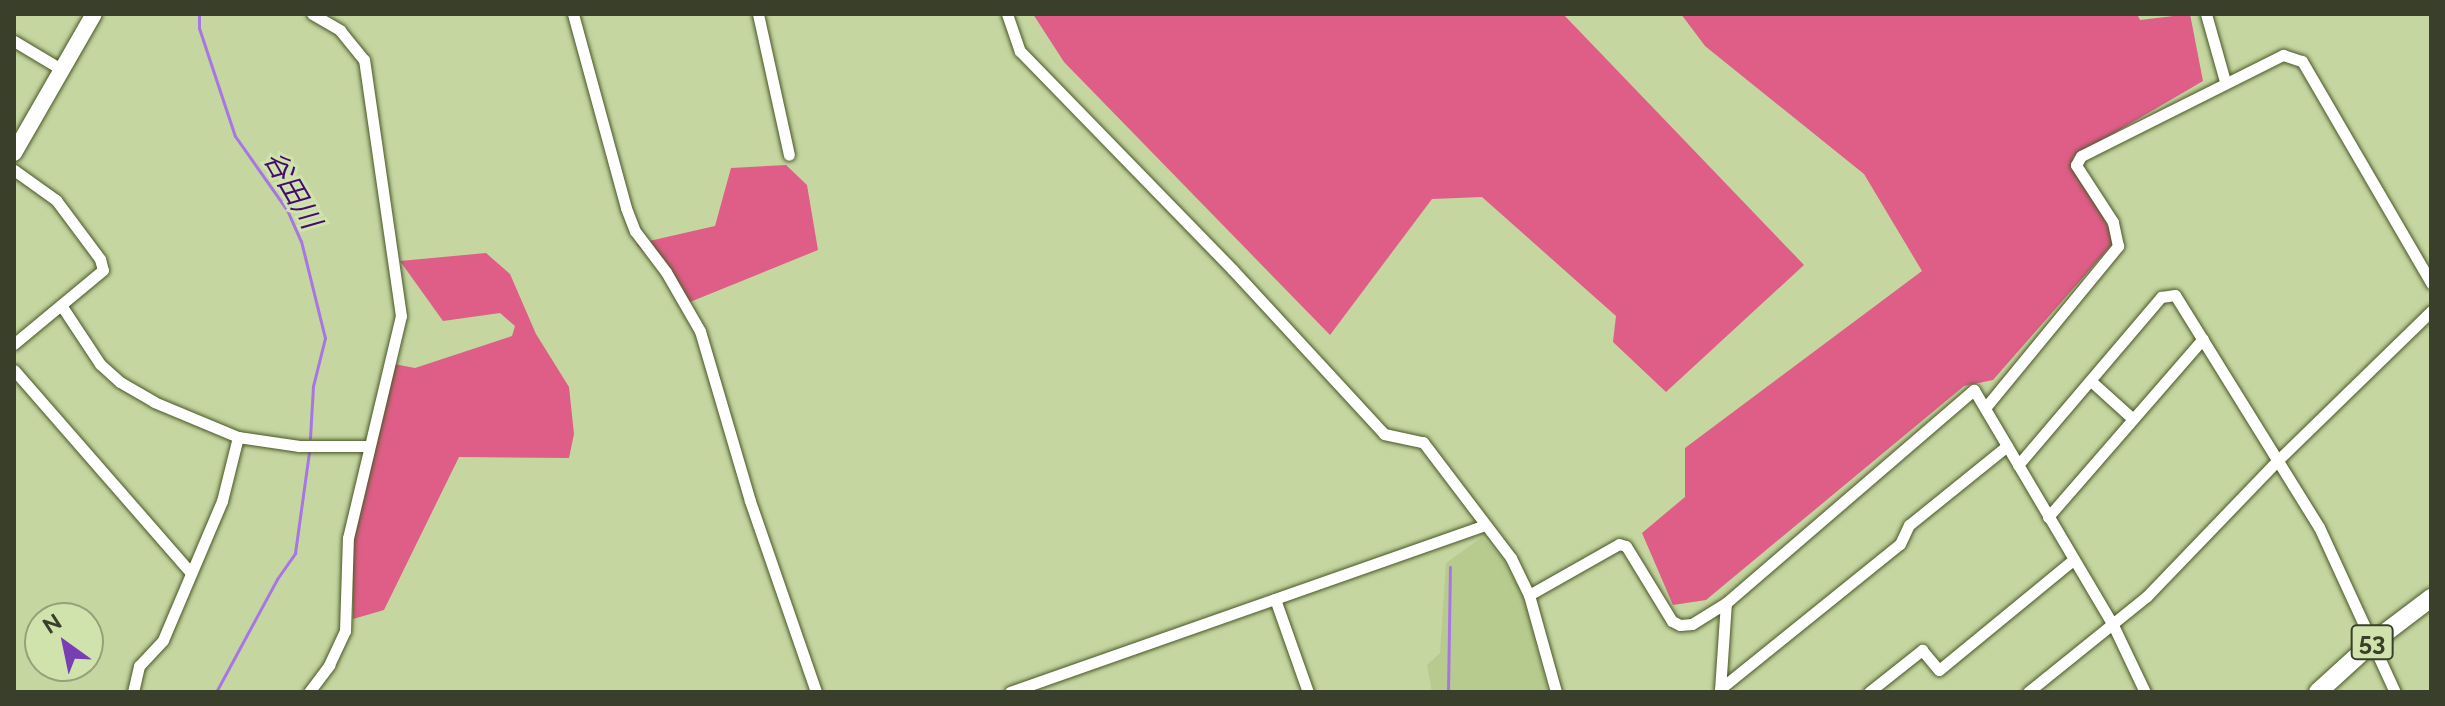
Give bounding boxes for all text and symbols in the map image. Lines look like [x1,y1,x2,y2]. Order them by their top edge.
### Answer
water label: 谷田川 [256,145,328,235]
north arrow [24,602,104,682]
text: N [38,608,66,639]
road number: 53 [2350,622,2394,662]

